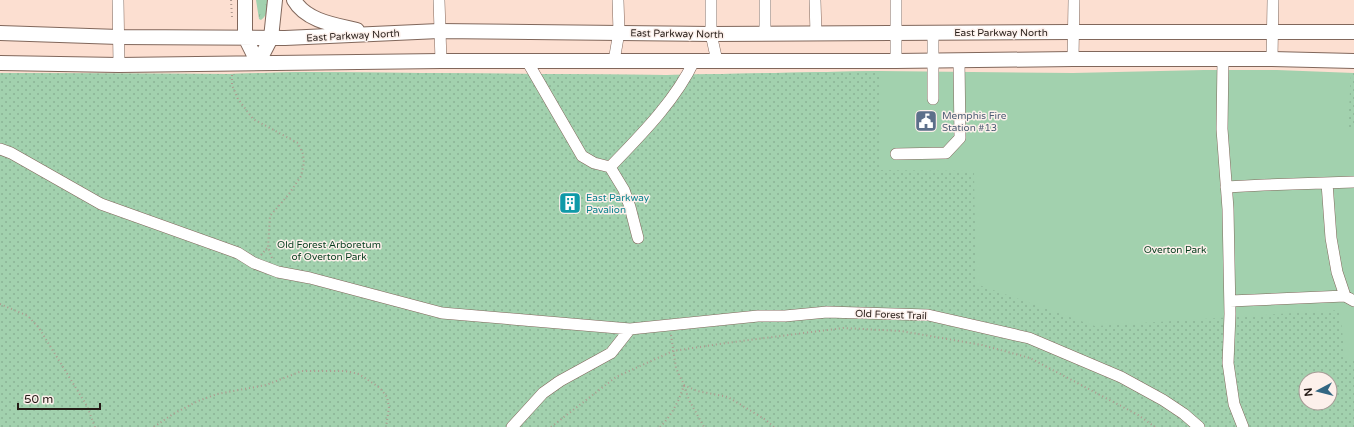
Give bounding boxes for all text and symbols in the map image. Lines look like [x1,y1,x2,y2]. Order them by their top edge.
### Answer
street label: East Parkway North [630,27,724,41]
street label: East Parkway North [954,27,1048,39]
street label: East Parkway North [306,28,400,44]
public building icon: Memphis Fire Station #13 [913,108,939,134]
place label: Memphis Fire Station #13 [942,110,1007,134]
building icon: East Parkway Pavalion [557,190,583,216]
place label: East Parkway Pavalion [586,192,650,216]
park label: Old Forest Arboretum of Overton Park [277,239,381,263]
park label: Overton Park [1144,244,1207,256]
street label: Old Forest Trail [855,308,927,322]
north arrow [1298,371,1338,411]
scale bar [18,385,100,411]
text: N [1302,387,1316,397]
text: 50 m [24,392,53,406]

